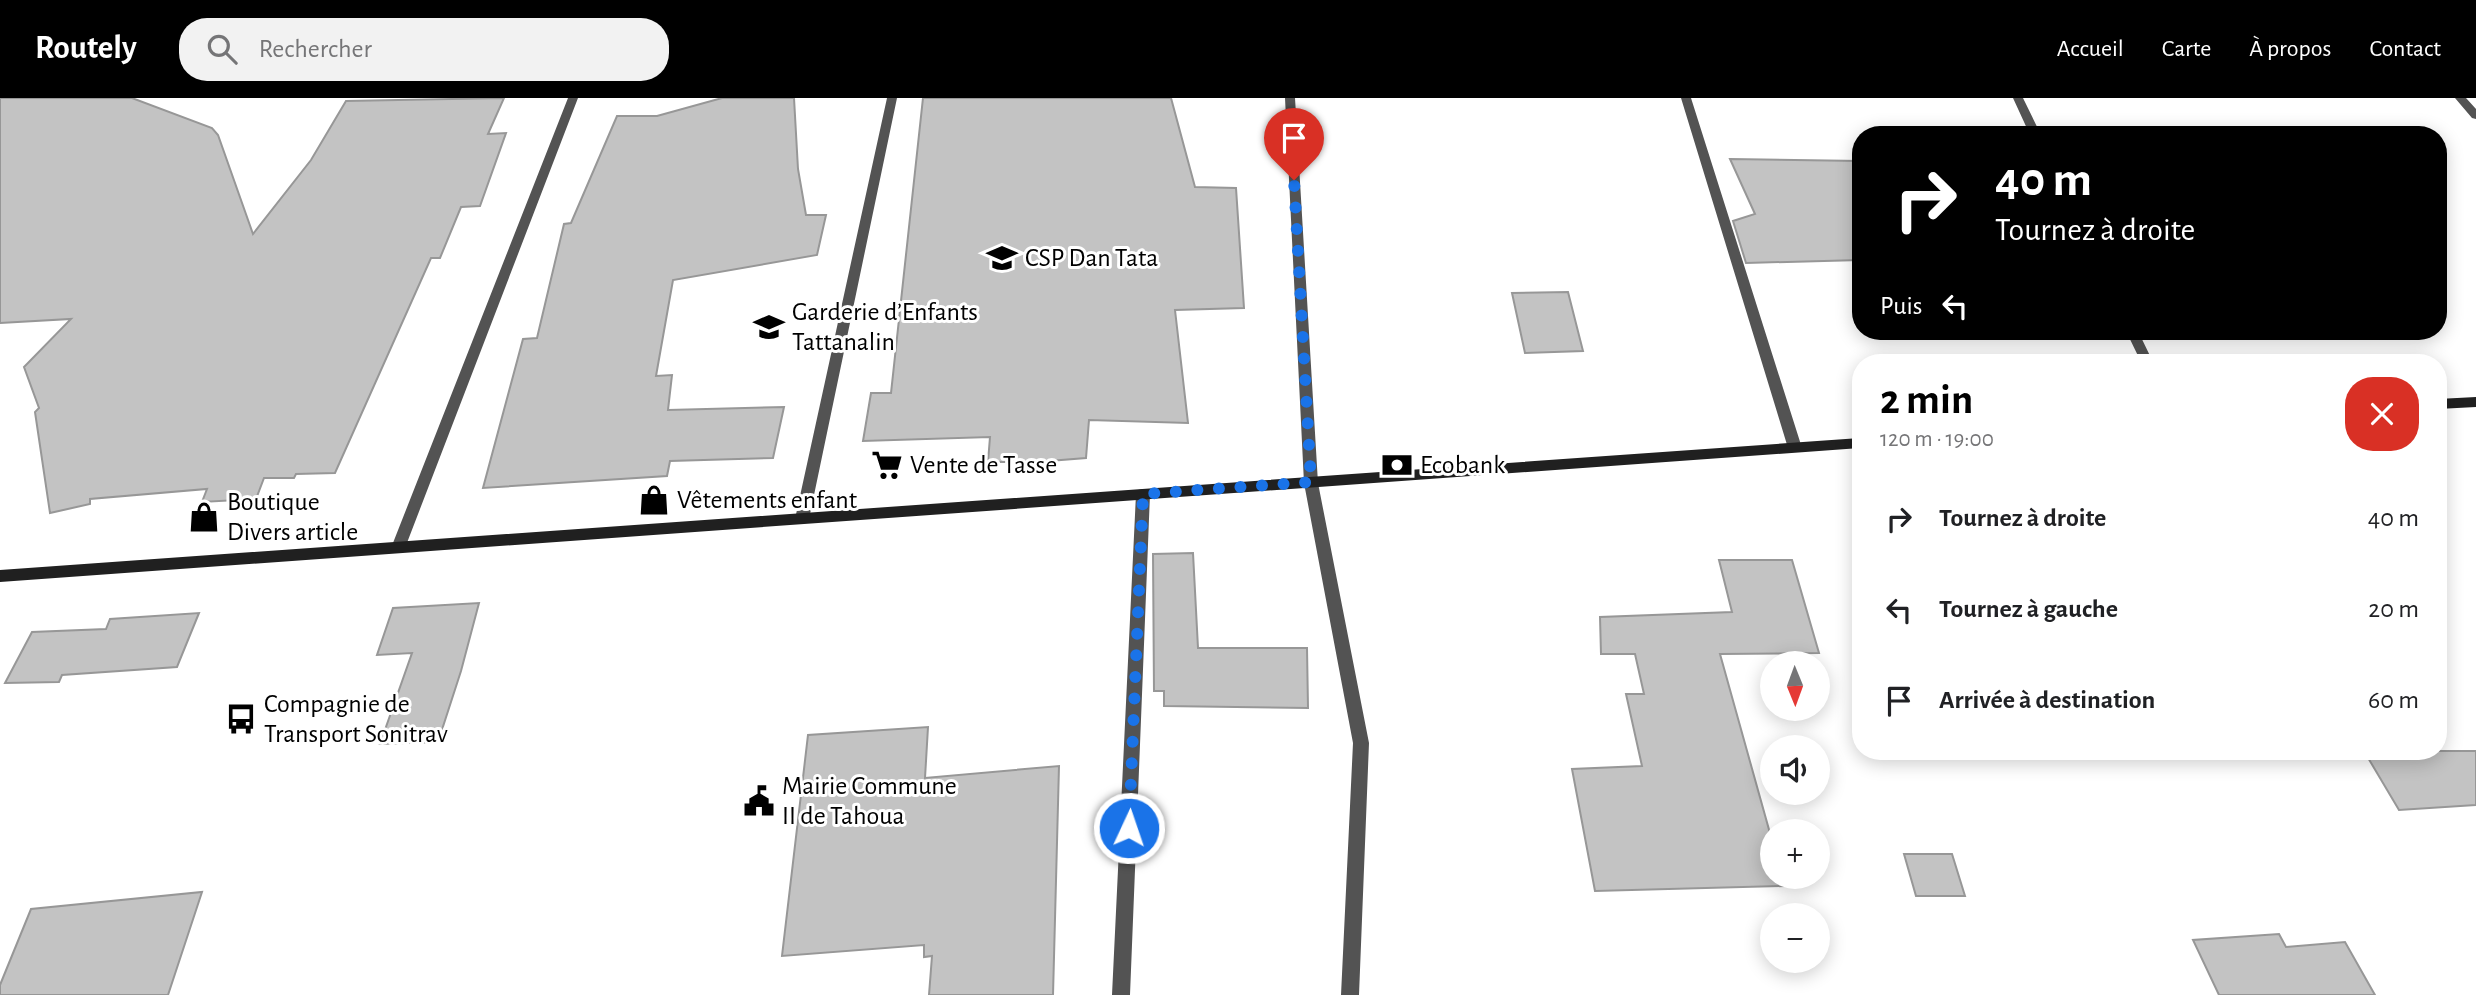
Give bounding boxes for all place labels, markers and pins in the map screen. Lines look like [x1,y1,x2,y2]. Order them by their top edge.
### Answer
pin [1264,108,1324,180]
school or university icon: CSP Dan Tata [985,241,1019,275]
place label: CSP Dan Tata [1025,245,1158,271]
place label: Garderie d’Enfants Tattanalin [792,299,978,355]
school or university icon: Garderie d’Enfants Tattanalin [752,310,786,344]
supermarket icon: Vente de Tasse [870,448,904,482]
bank icon: Ecobank [1380,448,1414,482]
place label: Vente de Tasse [910,452,1057,478]
place label: Ecobank [1420,452,1505,478]
shop icon: Vêtements enfant [637,483,671,517]
place label: Vêtements enfant [677,487,857,513]
place label: Boutique Divers article [227,489,358,545]
shop icon: Boutique Divers article [187,500,221,534]
place label: Compagnie de Transport Sonitrav [264,691,448,747]
bus stop icon: Compagnie de Transport Sonitrav [224,702,258,736]
place label: Mairie Commune II de Tahoua [782,773,957,829]
public building icon: Mairie Commune II de Tahoua [742,784,776,818]

